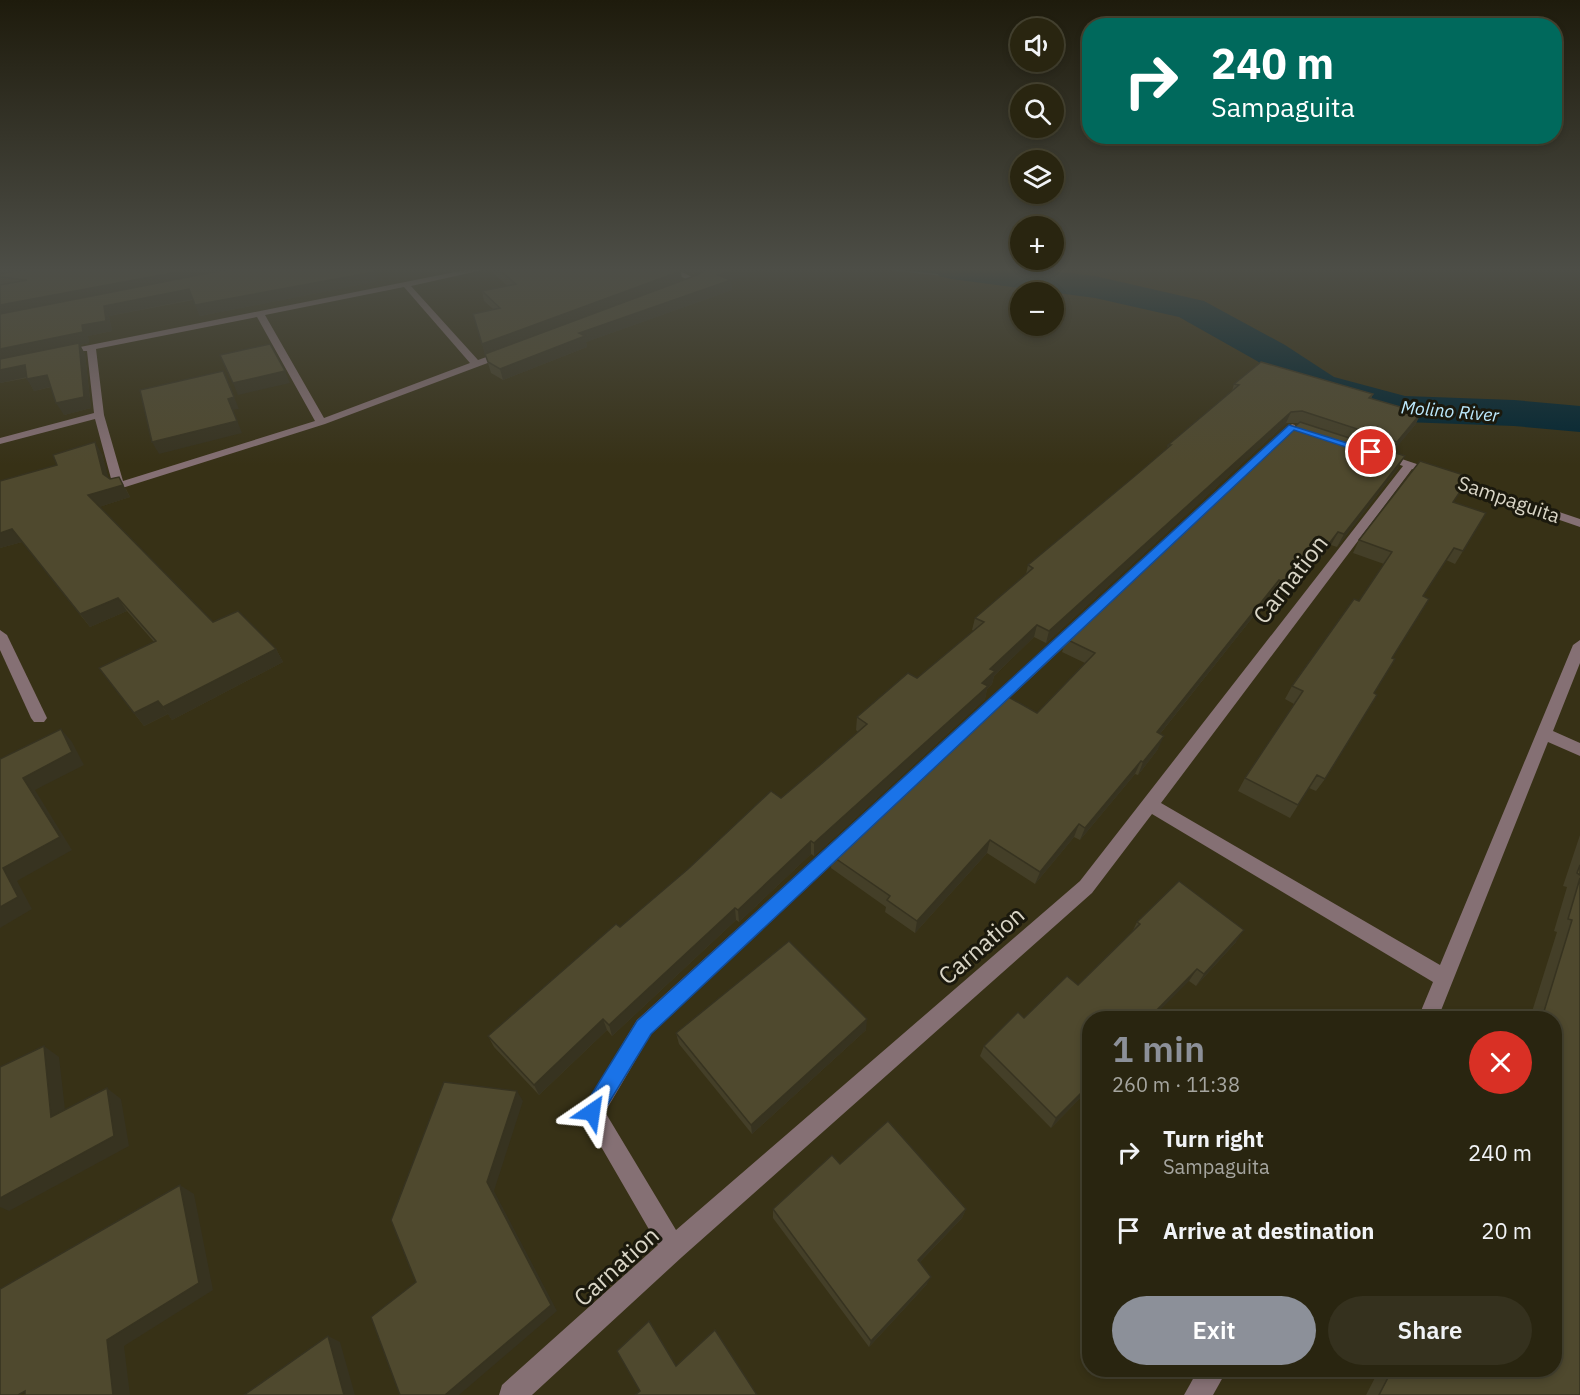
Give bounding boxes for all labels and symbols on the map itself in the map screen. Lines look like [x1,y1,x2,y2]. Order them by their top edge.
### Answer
water label: Molino River [1400,395,1500,427]
pin [1345,426,1396,477]
street label: Sampaguita [1454,469,1564,529]
street label: Carnation [1245,528,1335,630]
street label: Carnation [931,899,1031,991]
position arrow [560,1080,624,1144]
street label: Carnation [566,1219,666,1313]

